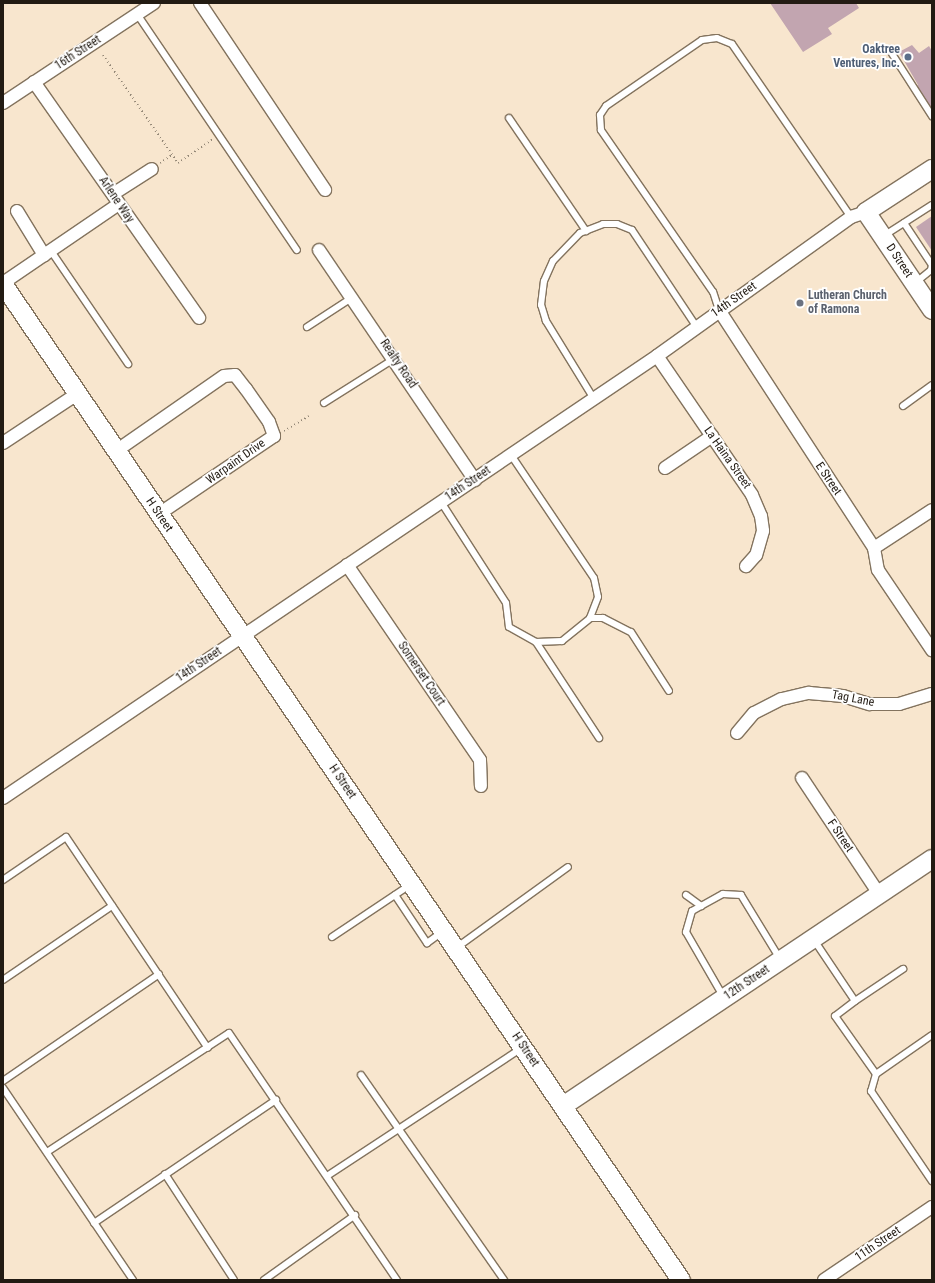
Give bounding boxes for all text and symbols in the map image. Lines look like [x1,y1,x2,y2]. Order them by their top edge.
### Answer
street label: 16th Street [52,33,104,73]
place label: Oaktree Ventures, Inc. [833,43,900,71]
marker: Oaktree Ventures, Inc. [903,52,913,62]
street label: Arlene Way [95,174,137,226]
street label: D Street [882,241,916,281]
street label: 14th Street [709,279,759,321]
place label: Lutheran Church of Ramona [808,289,887,317]
marker: Lutheran Church of Ramona [795,298,805,308]
street label: Realty Road [376,337,420,391]
street label: La Haina Street [700,424,754,492]
street label: Warpaint Drive [204,436,268,488]
street label: E Street [812,460,844,498]
street label: 14th Street [442,463,494,505]
street label: H Street [142,495,176,535]
street label: Somerset Court [394,639,448,709]
street label: 14th Street [173,644,225,686]
street label: Tag Lane [831,688,875,710]
street label: H Street [325,762,359,802]
street label: F Street [824,817,856,855]
street label: 12th Street [721,962,773,1004]
street label: H Street [508,1030,542,1070]
street label: 11th Street [852,1223,904,1265]

